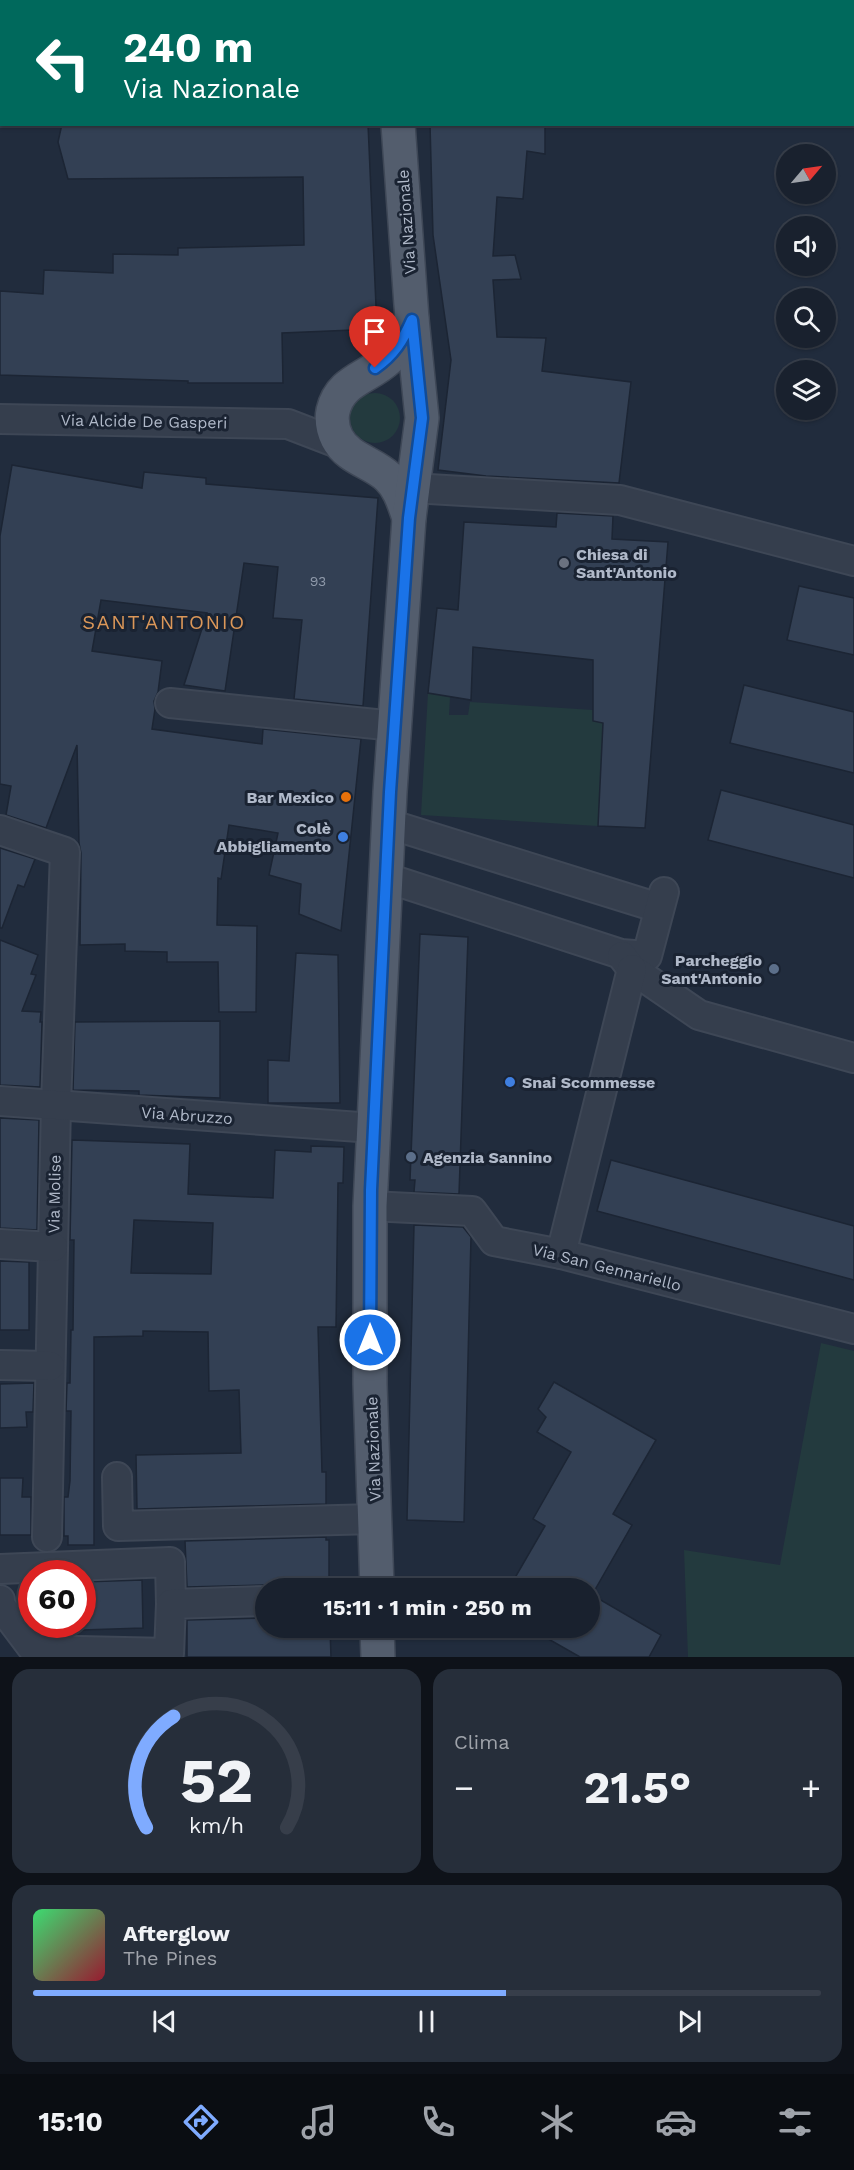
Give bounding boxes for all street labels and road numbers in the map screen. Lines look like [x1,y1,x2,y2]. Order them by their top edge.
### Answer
street label: Via Nazionale [393,169,420,275]
street label: Via Alcide De Gasperi [60,411,228,432]
street label: Via Abruzzo [141,1103,233,1128]
street label: Via Molise [44,1154,65,1234]
street label: Via San Gennariello [531,1240,683,1295]
street label: Via Nazionale [362,1396,385,1502]

